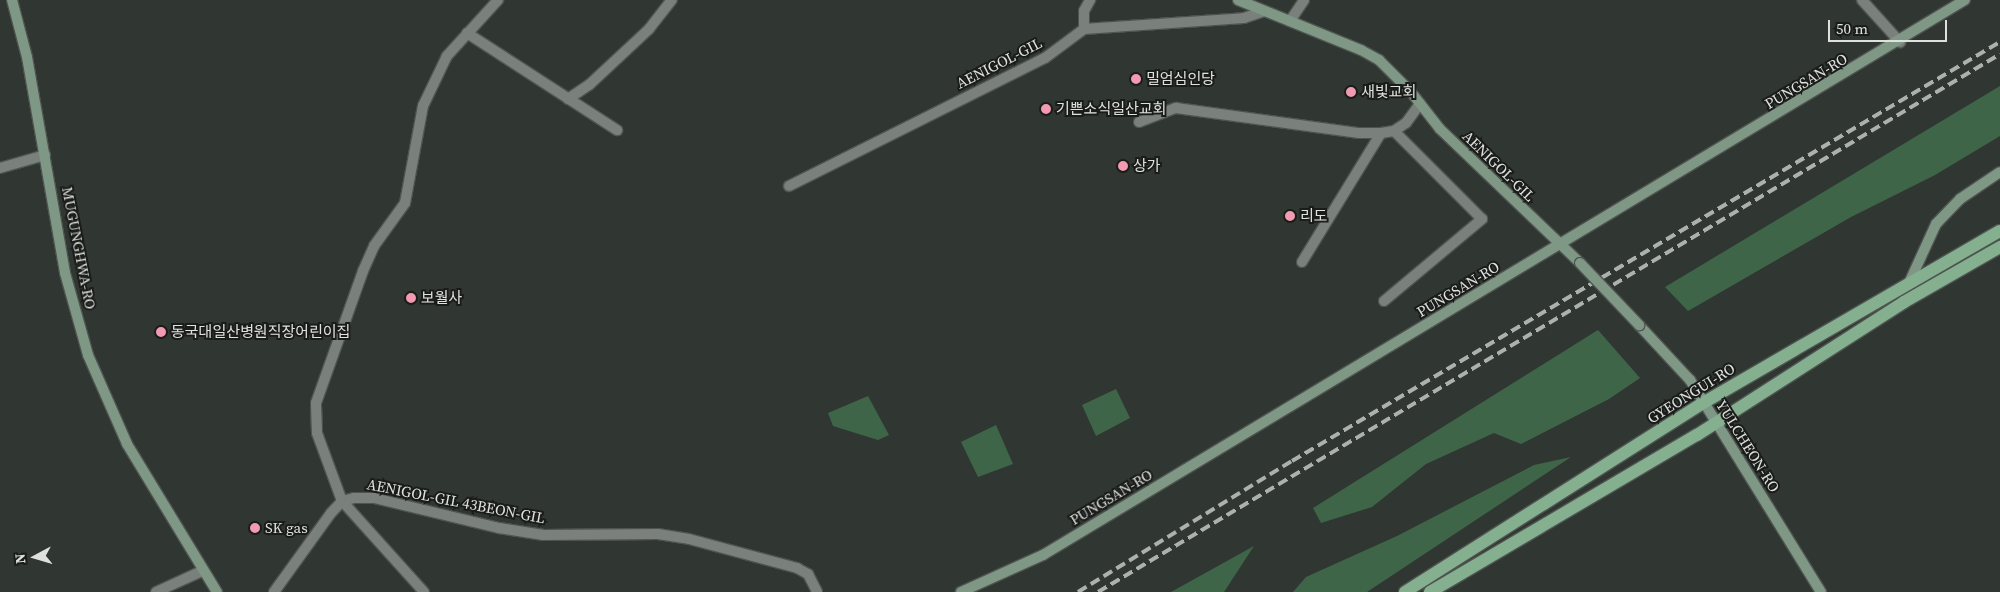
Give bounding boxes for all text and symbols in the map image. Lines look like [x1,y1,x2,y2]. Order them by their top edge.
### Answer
scale bar [1830,10,1949,42]
text: 50 m [1836,18,1868,39]
street label: AENIGOL-GIL [953,34,1045,92]
street label: PUNGSAN-RO [1761,49,1851,113]
place label: 밀엄심인당 [1146,70,1215,88]
marker: 밀엄심인당 [1130,73,1142,85]
place label: 새빛교회 [1361,83,1416,101]
marker: 새빛교회 [1345,86,1357,98]
place label: 기쁜소식일산교회 [1056,100,1166,118]
marker: 기쁜소식일산교회 [1040,103,1052,115]
street label: AENIGOL-GIL [1459,127,1539,205]
place label: 상가 [1133,157,1161,175]
marker: 상가 [1117,160,1129,172]
street label: MUGUNGHWA-RO [58,185,100,311]
place label: 리도 [1300,207,1328,225]
marker: 리도 [1284,210,1296,222]
street label: PUNGSAN-RO [1413,257,1503,321]
place label: 보월사 [421,289,462,307]
marker: 보월사 [405,292,417,304]
place label: 동국대일산병원직장어린이집 [171,323,350,341]
marker: 동국대일산병원직장어린이집 [155,326,167,338]
street label: GYEONGUI-RO [1644,359,1738,427]
street label: YULCHEON-RO [1713,397,1783,495]
street label: PUNGSAN-RO [1066,465,1156,529]
street label: AENIGOL-GIL 43BEON-GIL [365,475,547,527]
place label: SK gas [265,519,308,537]
marker: SK gas [249,522,261,534]
north arrow [10,532,60,582]
text: N [10,552,31,565]

